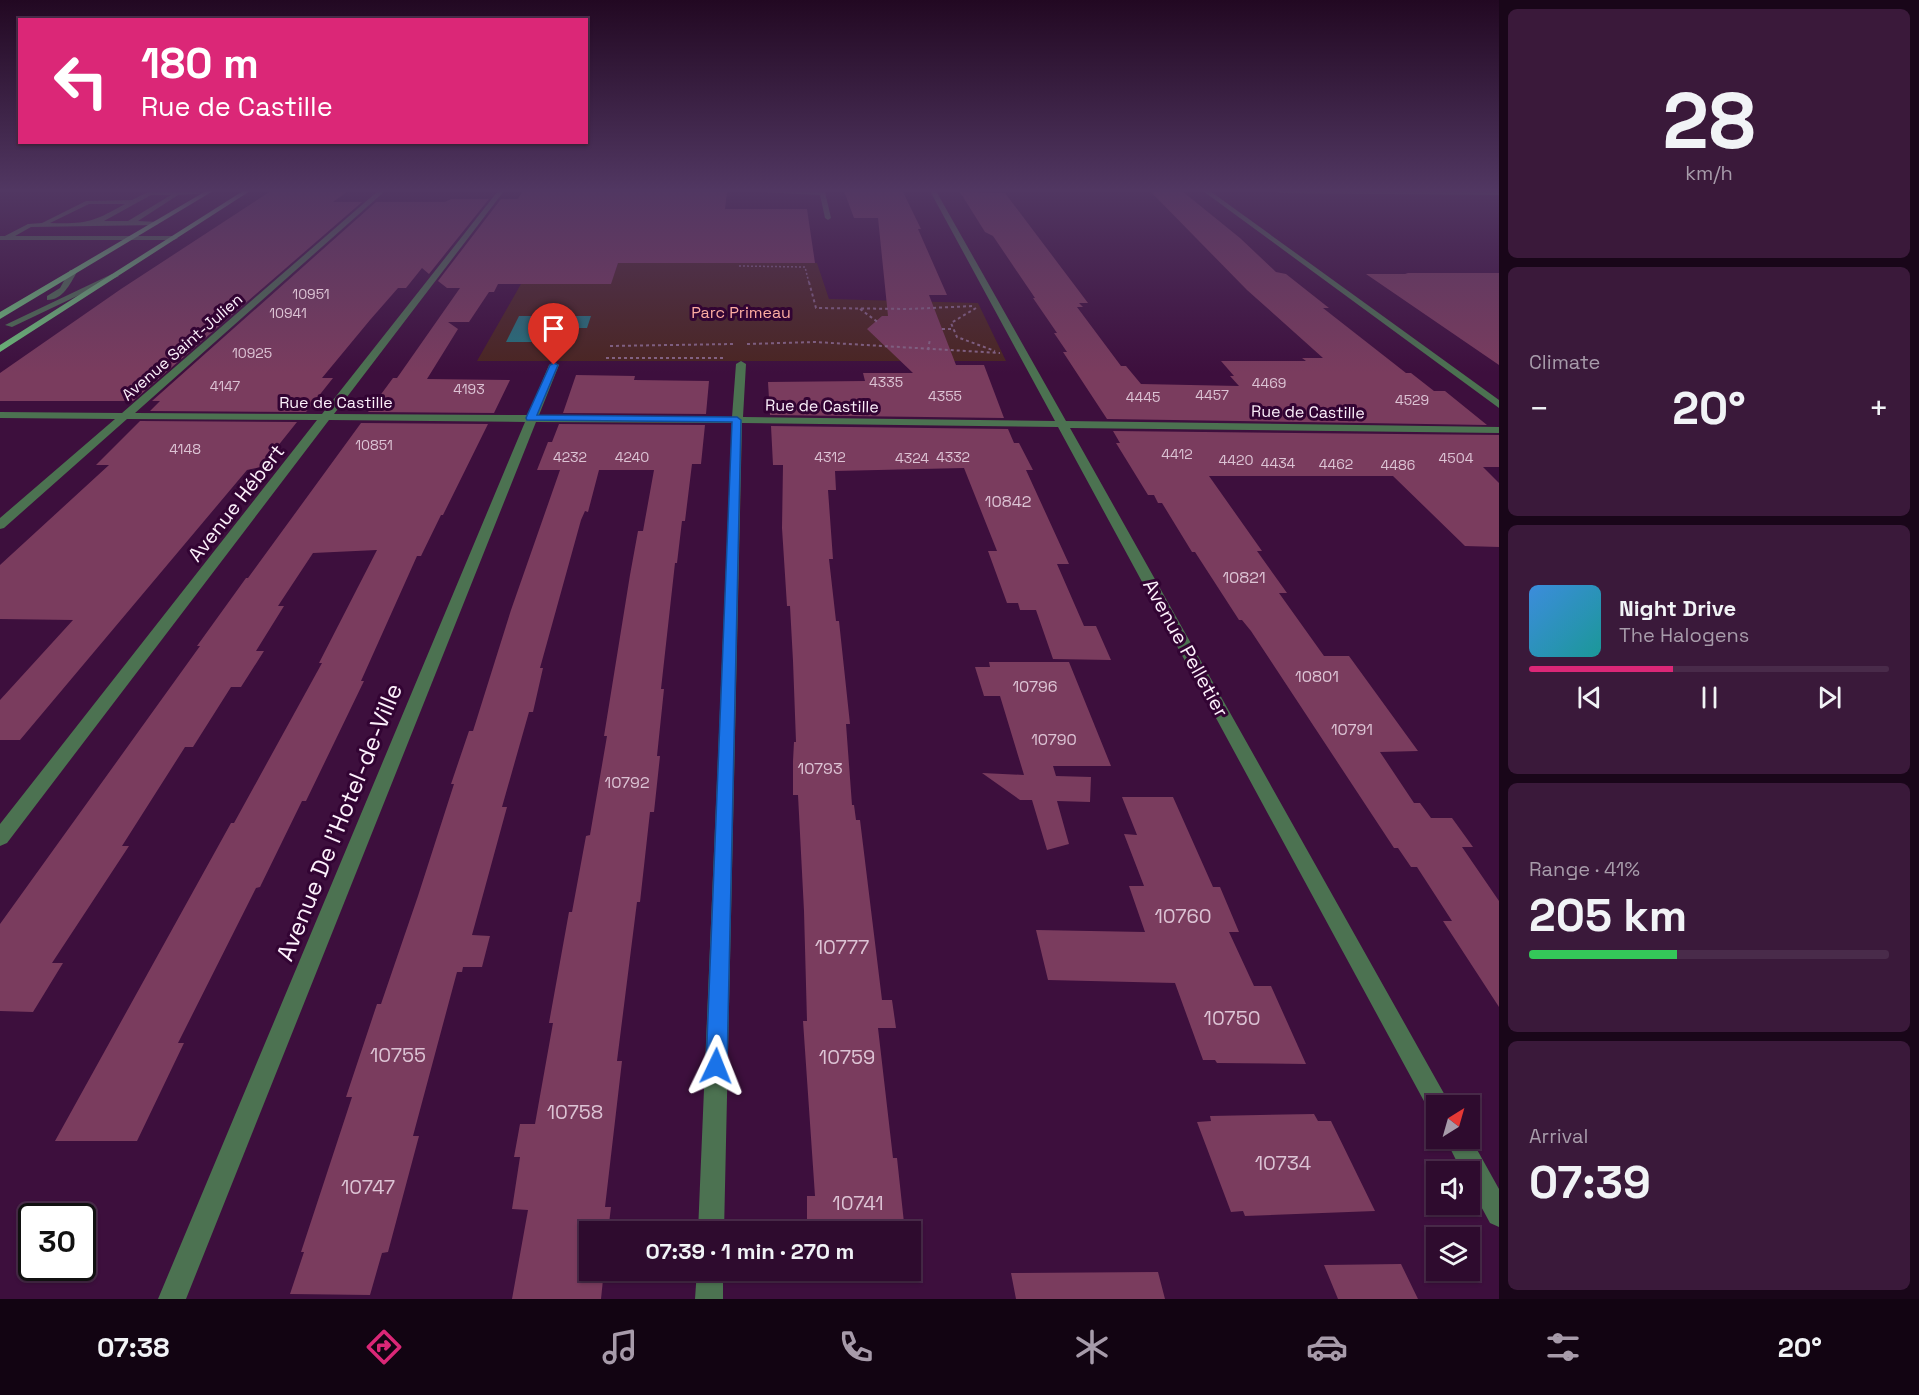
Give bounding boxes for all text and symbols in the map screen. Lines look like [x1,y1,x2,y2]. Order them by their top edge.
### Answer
text: 180 m [141,37,259,90]
icon: left [42,42,120,120]
text: 28 [1662,71,1756,171]
text: Rue de Castille [141,89,333,124]
text: km/h [1685,160,1733,186]
house number: 10951 [292,285,330,303]
street label: Avenue Saint-Julien [117,289,247,405]
park label: Parc Primeau [691,302,791,323]
pin [528,303,579,365]
house number: 10941 [269,304,307,322]
icon: arrive [537,312,570,345]
house number: 10925 [232,344,272,362]
text: Climate [1529,349,1600,375]
house number: 4335 [869,373,903,391]
house number: 4469 [1252,374,1286,392]
house number: 4147 [210,377,240,395]
house number: 4193 [453,380,485,398]
text: 20° [1672,380,1746,437]
house number: 4457 [1195,386,1229,404]
house number: 4355 [928,387,962,405]
house number: 4445 [1126,388,1160,406]
text: − [1529,388,1549,430]
text: + [1869,388,1889,430]
house number: 4529 [1395,391,1429,409]
street label: Rue de Castille [279,392,393,413]
street label: Rue de Castille [765,395,879,417]
street label: Rue de Castille [1251,401,1365,423]
house number: 10851 [355,436,393,454]
street label: Avenue Hébert [182,439,290,567]
house number: 4148 [169,440,201,458]
house number: 4412 [1161,445,1193,463]
house number: 4232 [553,448,587,466]
house number: 4240 [615,448,649,466]
house number: 4312 [814,448,846,466]
house number: 4332 [936,448,970,466]
house number: 4324 [895,449,929,467]
house number: 4504 [1439,449,1474,467]
house number: 4420 [1219,451,1253,469]
house number: 4434 [1261,454,1296,472]
house number: 4462 [1319,455,1353,473]
house number: 4486 [1381,456,1415,474]
house number: 10842 [985,491,1031,512]
house number: 10821 [1222,567,1266,588]
street label: Avenue Pelletier [1137,574,1235,722]
text: Night Drive [1619,594,1736,622]
text: The Halogens [1619,622,1749,648]
house number: 10801 [1295,666,1339,687]
house number: 10796 [1012,676,1058,697]
street label: Avenue De l'Hotel-de-Ville [269,679,409,965]
icon: previous [1573,681,1606,714]
icon: pause [1693,681,1726,714]
icon: next [1813,681,1846,714]
house number: 10791 [1331,719,1373,740]
house number: 10790 [1031,729,1077,750]
house number: 10793 [797,758,843,779]
house number: 10792 [604,772,650,793]
text: Range · 41% [1529,856,1640,882]
text: 205 km [1529,887,1687,944]
house number: 10760 [1154,903,1212,929]
house number: 10777 [815,934,869,960]
house number: 10750 [1204,1005,1260,1031]
position arrow [684,1034,748,1098]
house number: 10755 [370,1042,426,1068]
house number: 10759 [819,1044,875,1070]
north arrow [1426,1095,1480,1149]
map controls [1426,1095,1480,1281]
house number: 10758 [547,1099,603,1125]
text: Arrival [1529,1123,1588,1149]
house number: 10734 [1255,1150,1311,1176]
text: 07:39 [1529,1154,1651,1211]
button: sound [1426,1161,1480,1215]
house number: 10747 [341,1174,395,1200]
house number: 10741 [832,1190,884,1216]
speed limit sign: 30 [18,1203,96,1281]
button: layers [1426,1227,1480,1281]
text: 07:39 · 1 min · 270 m [646,1237,854,1265]
icon: directions [363,1326,405,1368]
icon: music [599,1326,641,1368]
icon: phone [835,1326,877,1368]
icon: climate [1071,1326,1113,1368]
icon: car [1306,1326,1348,1368]
icon: filters [1542,1326,1584,1368]
text: 07:38 [97,1330,169,1365]
text: 20° [1778,1330,1822,1365]

